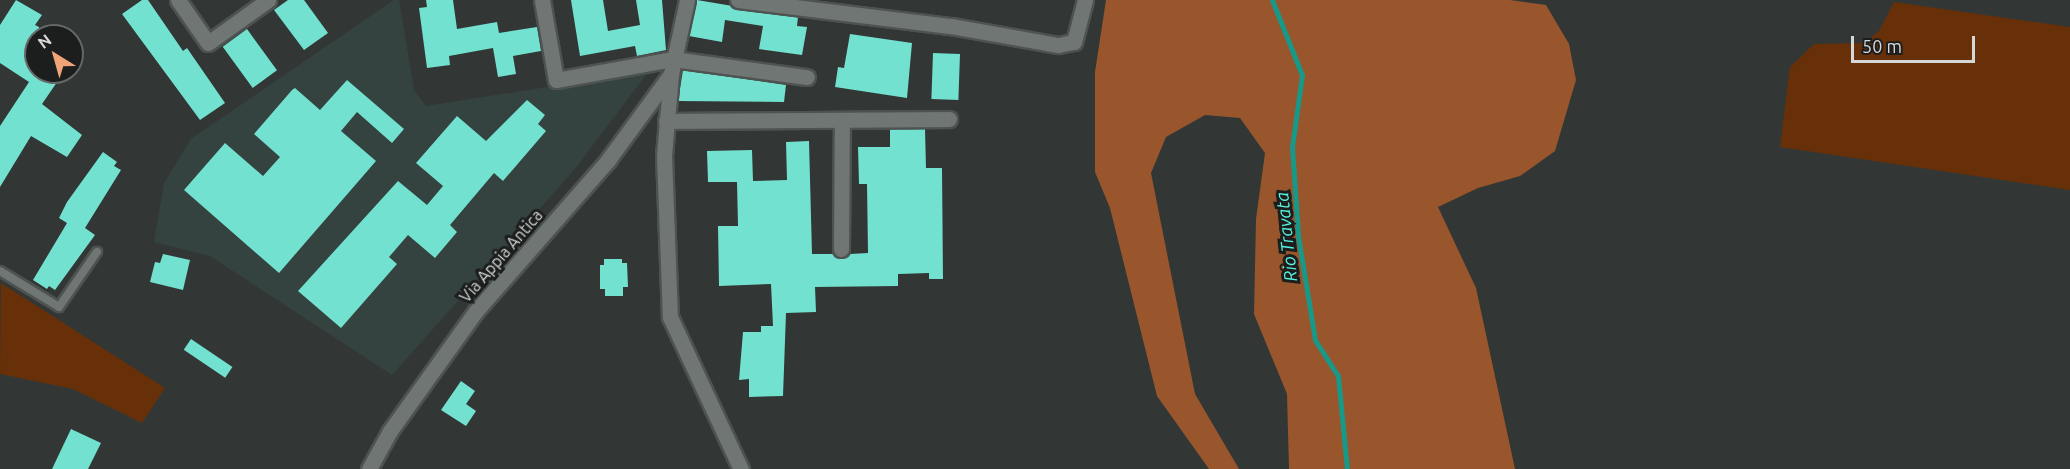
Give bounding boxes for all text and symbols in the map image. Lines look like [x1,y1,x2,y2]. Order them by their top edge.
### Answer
north arrow [24,24,84,84]
scale bar [1854,24,1978,62]
text: N [34,30,55,52]
text: 50 m [1862,36,1902,56]
water label: Rio Travata [1271,191,1301,283]
street label: Via Appia Antica [455,206,547,306]

